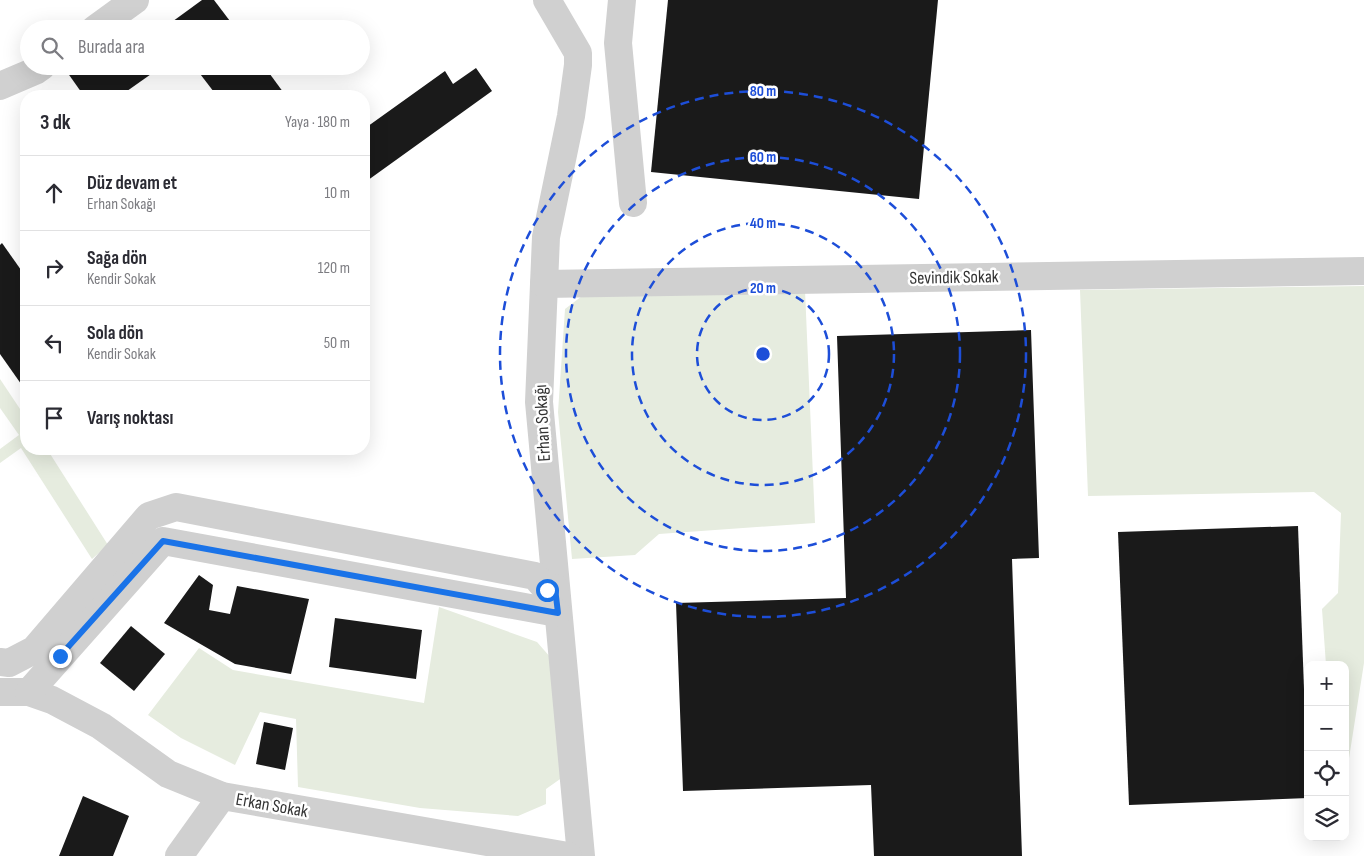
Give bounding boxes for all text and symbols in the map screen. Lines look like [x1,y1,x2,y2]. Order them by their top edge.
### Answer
search box [20,20,370,75]
icon: search [38,34,66,62]
text: Burada ara [78,36,145,59]
text: 80 m [750,82,776,101]
text: 3 dk [40,110,71,135]
text: Yaya · 180 m [285,113,350,132]
text: 60 m [750,148,776,167]
text: Düz devam et [87,172,177,195]
icon: ahead [40,179,68,207]
text: 10 m [324,184,350,203]
text: Erhan Sokağı [87,195,156,214]
text: 40 m [750,214,776,233]
text: Sağa dön [87,247,147,270]
icon: right [40,254,68,282]
text: 120 m [318,259,350,278]
street label: Sevindik Sokak [909,266,999,289]
text: Kendir Sokak [87,270,156,289]
text: 20 m [750,279,776,298]
text: Sola dön [87,322,143,345]
icon: left [40,329,68,357]
text: 50 m [324,334,350,353]
text: Kendir Sokak [87,345,156,364]
centre of rings [754,345,772,363]
street label: Erhan Sokağı [530,384,555,462]
icon: arrive [40,404,68,432]
text: Varış noktası [87,407,173,430]
route start [536,579,559,602]
route end [49,645,72,668]
map controls [1304,661,1349,841]
button: + [1304,661,1349,706]
button: − [1304,706,1349,751]
button: locate [1304,751,1349,796]
street label: Erkan Sokak [234,789,310,822]
button: layers [1304,796,1349,841]

